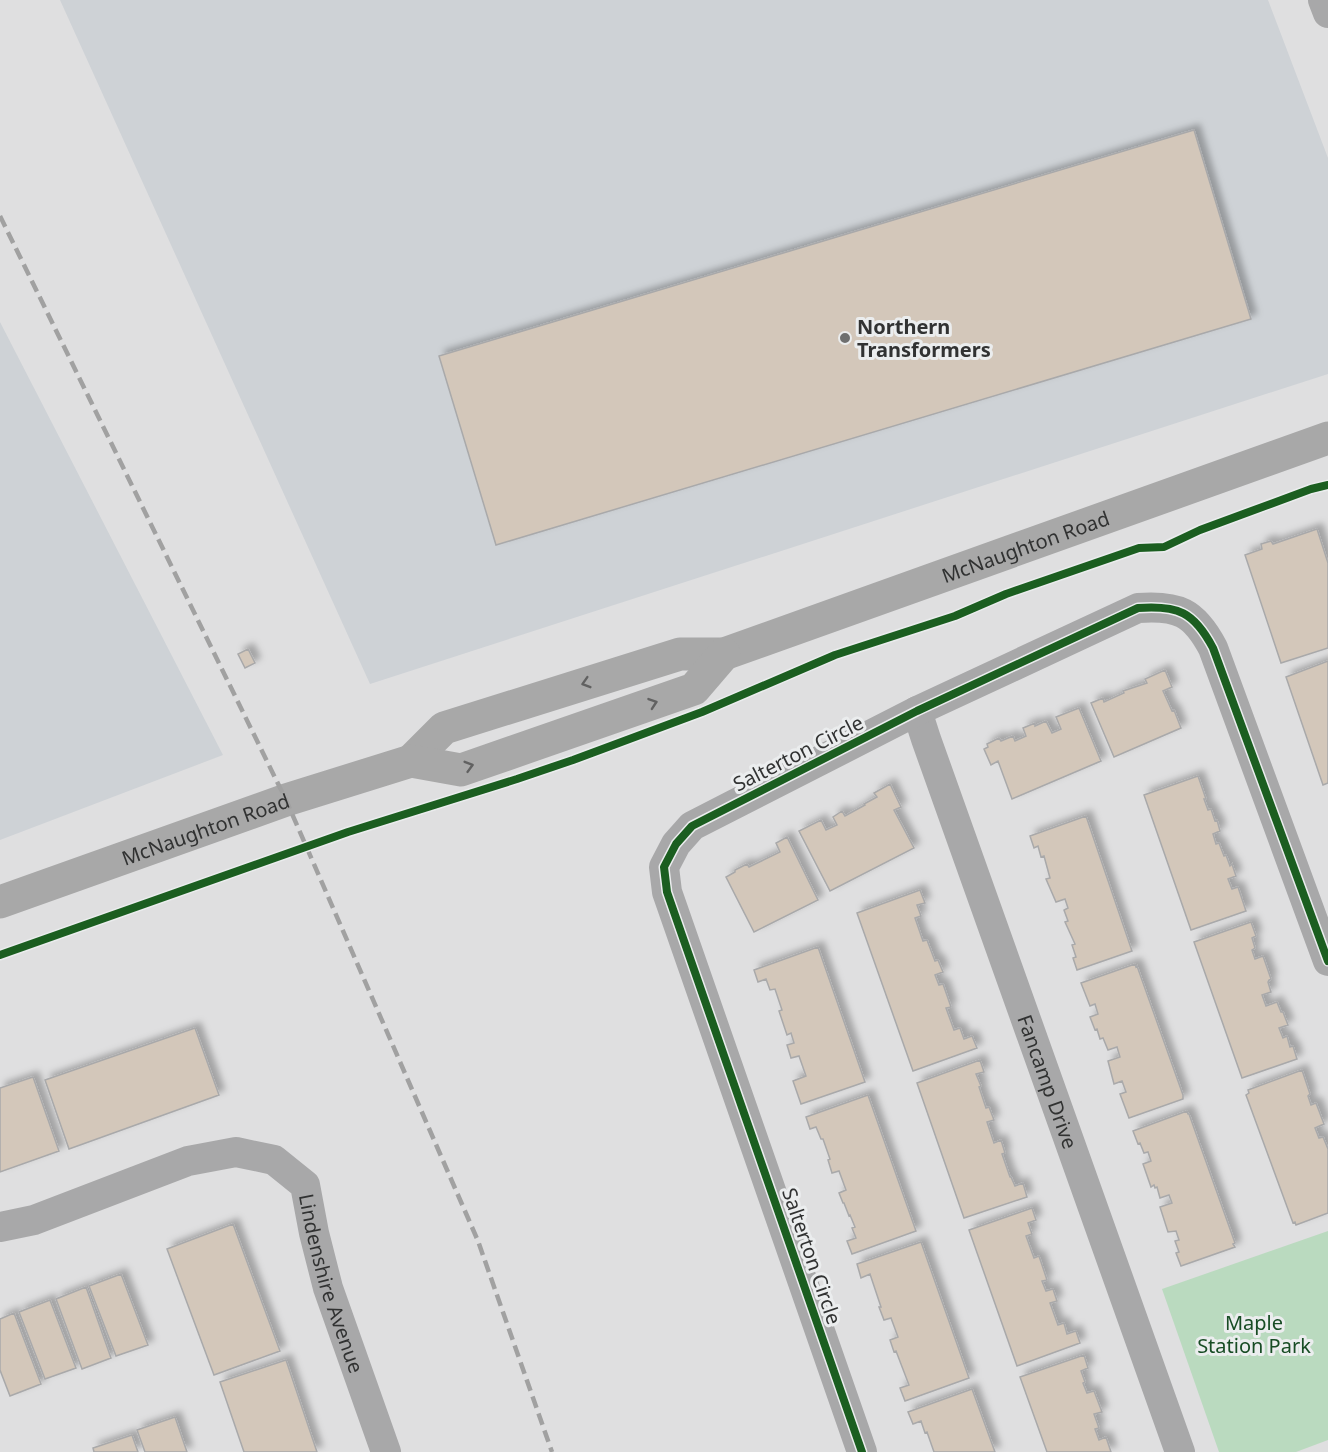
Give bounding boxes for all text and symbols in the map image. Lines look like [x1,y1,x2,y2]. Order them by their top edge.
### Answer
place label: Northern Transformers [857,313,991,363]
marker: Northern Transformers [838,331,852,345]
street label: McNaughton Road [938,504,1113,589]
one-way arrow [581,676,592,689]
one-way arrow [647,698,658,711]
street label: Salterton Circle [728,709,868,797]
one-way arrow [463,761,474,773]
street label: McNaughton Road [118,786,293,871]
street label: Fancamp Drive [1012,1011,1084,1152]
street label: Salterton Circle [776,1184,848,1328]
street label: Lindenshire Avenue [293,1191,370,1377]
park label: Maple Station Park [1197,1309,1311,1359]

